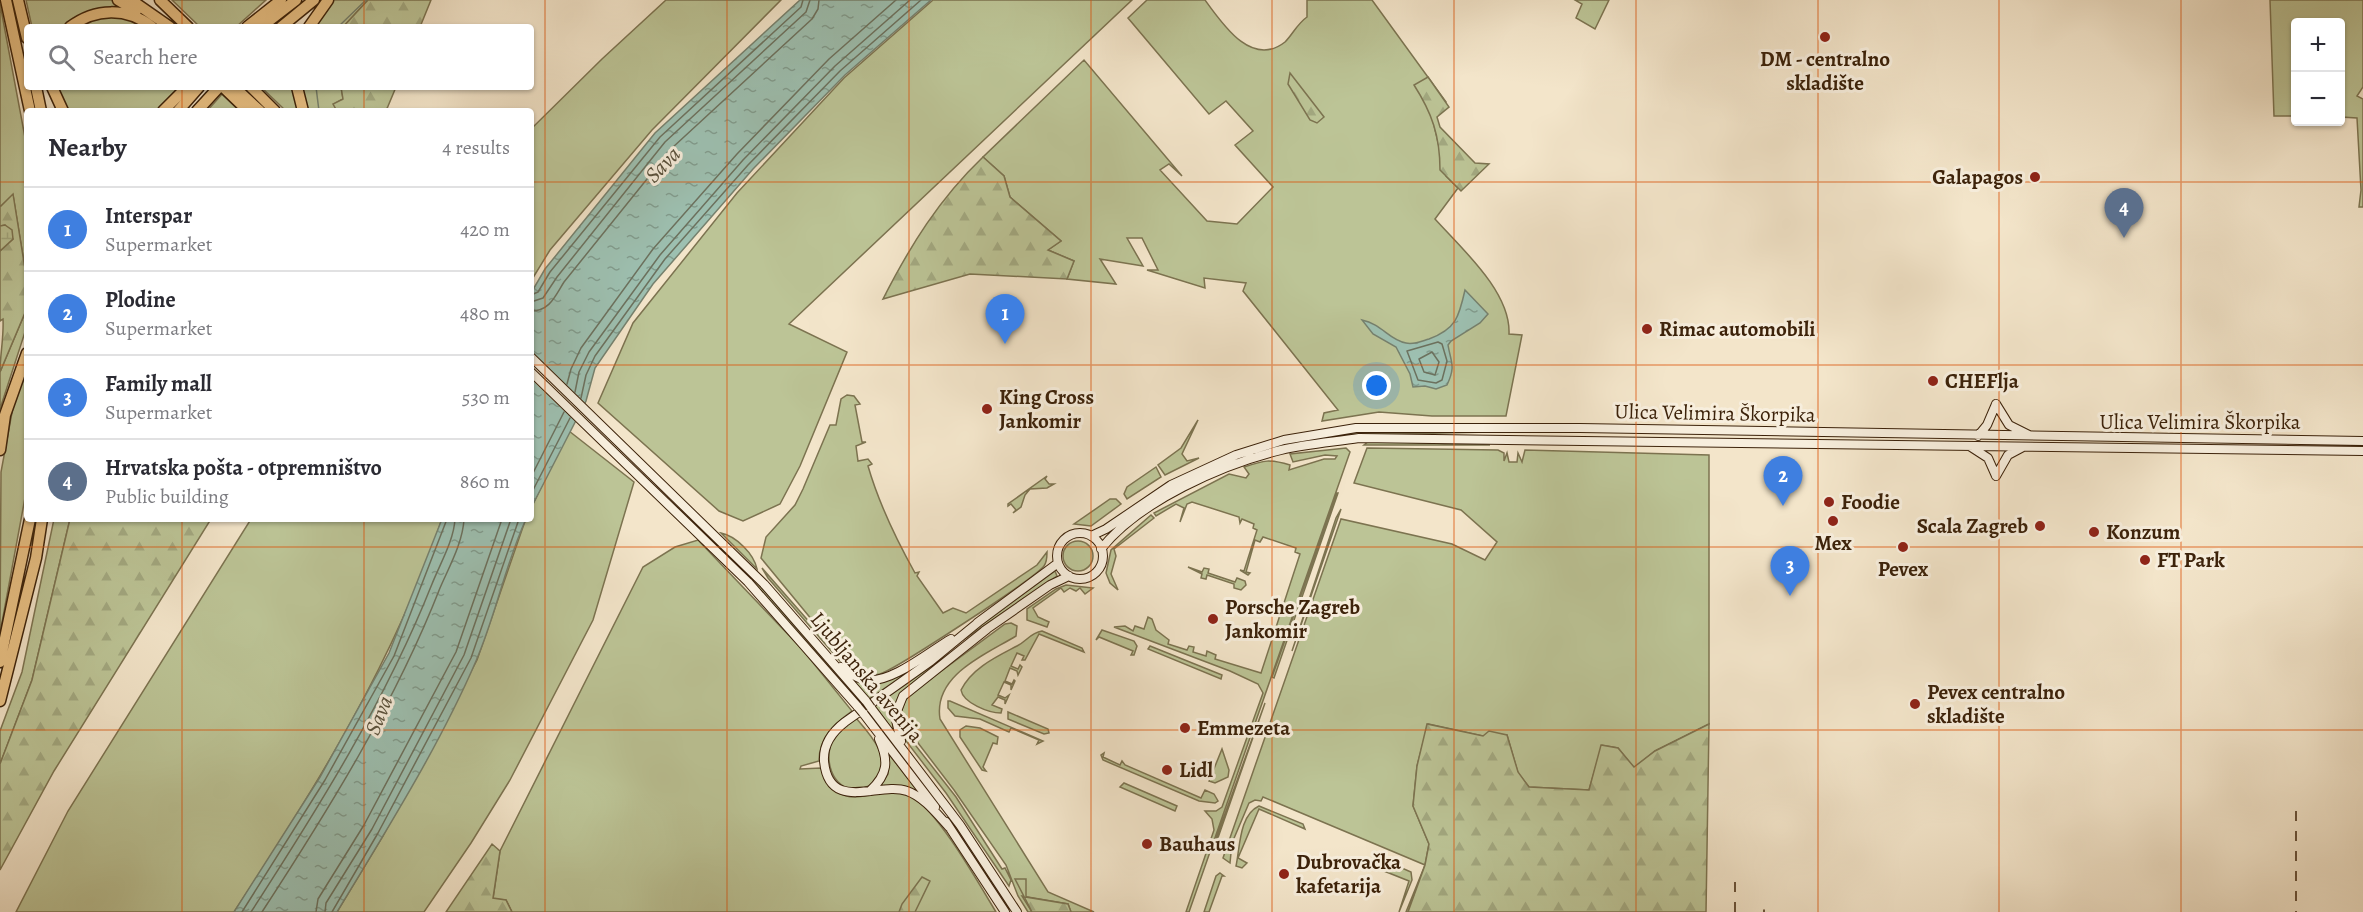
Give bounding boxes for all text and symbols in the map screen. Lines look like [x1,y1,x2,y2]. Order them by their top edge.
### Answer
map controls [2291,18,2345,126]
button: + [2291,18,2345,72]
search box [24,24,534,90]
marker: DM - centralno skladište [1818,30,1832,44]
icon: search [45,41,78,74]
text: Search here [93,42,198,72]
place label: DM - centralno skladište [1760,45,1890,97]
button: − [2291,72,2345,126]
text: Nearby [48,130,127,165]
text: 4 results [442,134,510,161]
water label: Sava [638,140,687,189]
place label: Galapagos [1932,163,2023,191]
marker: Galapagos [2028,170,2042,184]
pin: 4 [2104,188,2144,238]
text: Interspar [105,201,192,231]
text: 1 [64,216,71,243]
text: 420 m [460,216,510,243]
text: Supermarket [105,231,212,258]
text: Plodine [105,285,176,315]
pin: 1 [986,294,1024,344]
text: 2 [63,300,72,327]
text: 480 m [460,300,510,327]
text: Supermarket [105,315,212,342]
place label: Rimac automobili [1659,315,1815,343]
marker: Rimac automobili [1640,322,1654,336]
place label: CHEFlja [1945,367,2020,395]
text: Family mall [105,369,212,399]
your location [1362,371,1391,400]
marker: CHEFlja [1926,374,1940,388]
place label: King Cross Jankomir [999,383,1094,435]
text: 3 [63,384,72,411]
text: 530 m [462,384,510,411]
street label: Ulica Velimira Škorpika [1614,397,1816,429]
text: Supermarket [105,399,212,426]
marker: King Cross Jankomir [980,402,994,416]
street label: Ulica Velimira Škorpika [2099,408,2301,436]
text: Hrvatska pošta - otpremništvo [105,453,382,483]
pin: 2 [1764,456,1802,506]
text: 4 [63,468,72,495]
text: 860 m [460,468,510,495]
text: Public building [105,483,229,510]
place label: Foodie [1841,488,1900,516]
marker: Foodie [1822,495,1836,509]
place label: Scala Zagreb [1917,512,2028,540]
marker: Mex [1826,514,1840,528]
place label: Konzum [2106,518,2181,546]
marker: Scala Zagreb [2033,519,2047,533]
marker: Konzum [2087,525,2101,539]
place label: Mex [1814,529,1852,557]
marker: Pevex [1896,540,1910,554]
pin: 3 [1770,546,1810,596]
place label: FT Park [2157,546,2225,574]
marker: FT Park [2138,553,2152,567]
place label: Pevex [1878,555,1929,583]
place label: Porsche Zagreb Jankomir [1225,593,1360,645]
street label: Ljubljanska avenija [804,606,930,748]
marker: Porsche Zagreb Jankomir [1206,612,1220,626]
place label: Pevex centralno skladište [1927,678,2065,730]
water label: Sava [358,691,400,740]
marker: Pevex centralno skladište [1908,697,1922,711]
place label: Emmezeta [1197,714,1291,742]
marker: Emmezeta [1178,721,1192,735]
place label: Lidl [1179,756,1214,784]
marker: Lidl [1160,763,1174,777]
place label: Bauhaus [1159,830,1235,858]
marker: Bauhaus [1140,837,1154,851]
place label: Dubrovačka kafetarija [1296,848,1402,900]
marker: Dubrovačka kafetarija [1277,867,1291,881]

